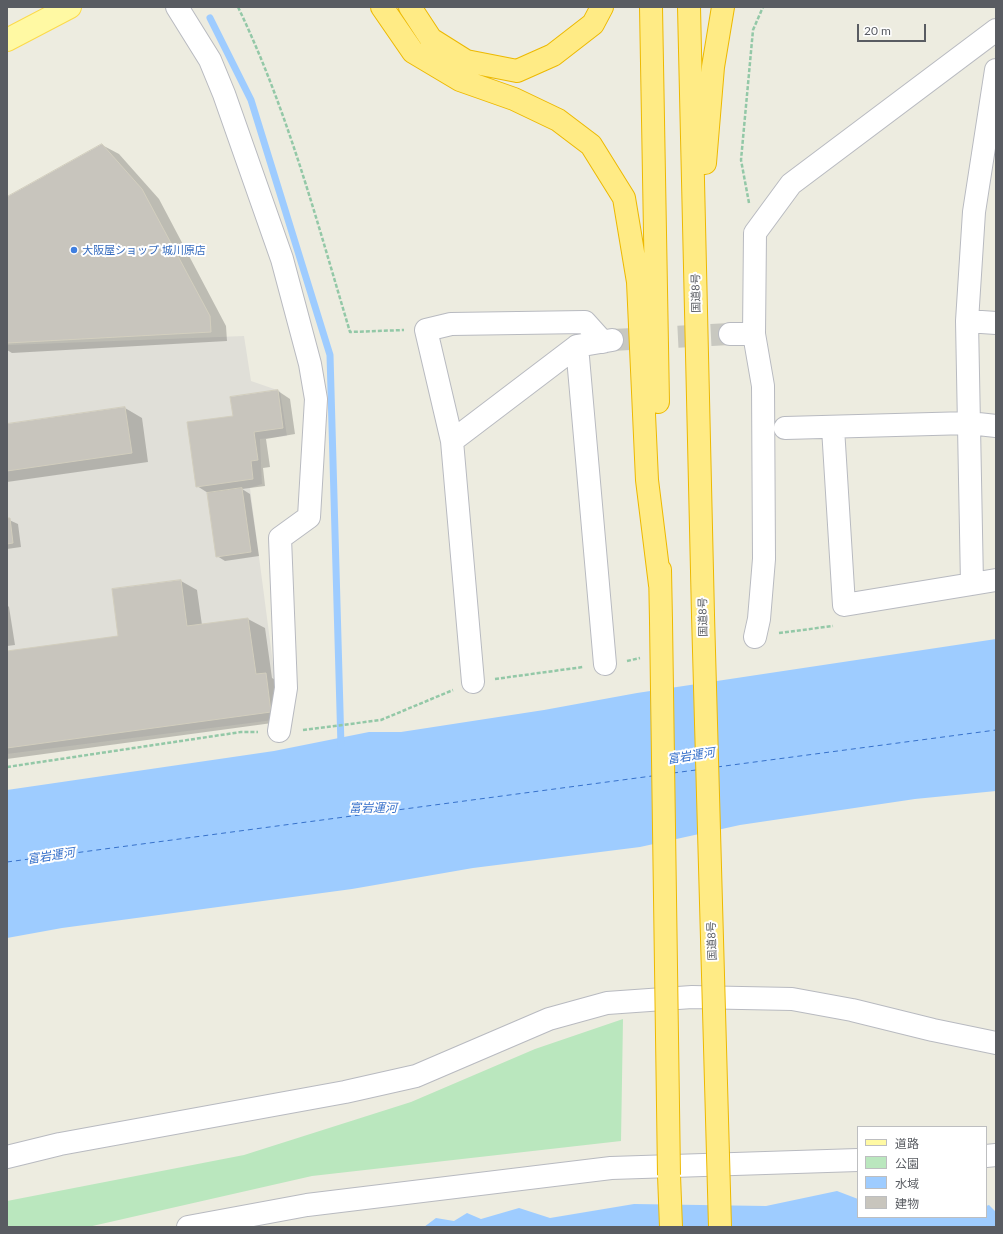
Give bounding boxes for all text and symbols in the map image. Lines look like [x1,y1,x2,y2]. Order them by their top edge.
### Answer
scale bar [859,16,928,42]
text: 20 m [864,23,891,38]
place label: 大阪屋ショップ 城川原店 [82,243,206,257]
marker: 大阪屋ショップ 城川原店 [69,245,79,255]
street label: 国道8号 [689,273,703,313]
street label: 国道8号 [696,597,710,637]
water label: 富岩運河 [666,745,716,767]
water label: 富岩運河 [349,801,397,815]
water label: 富岩運河 [26,845,76,867]
street label: 国道8号 [705,921,719,961]
legend [857,1126,987,1218]
text: 道路 [895,1136,919,1151]
text: 公園 [895,1156,919,1171]
text: 水域 [895,1176,919,1191]
text: 建物 [895,1196,919,1211]

